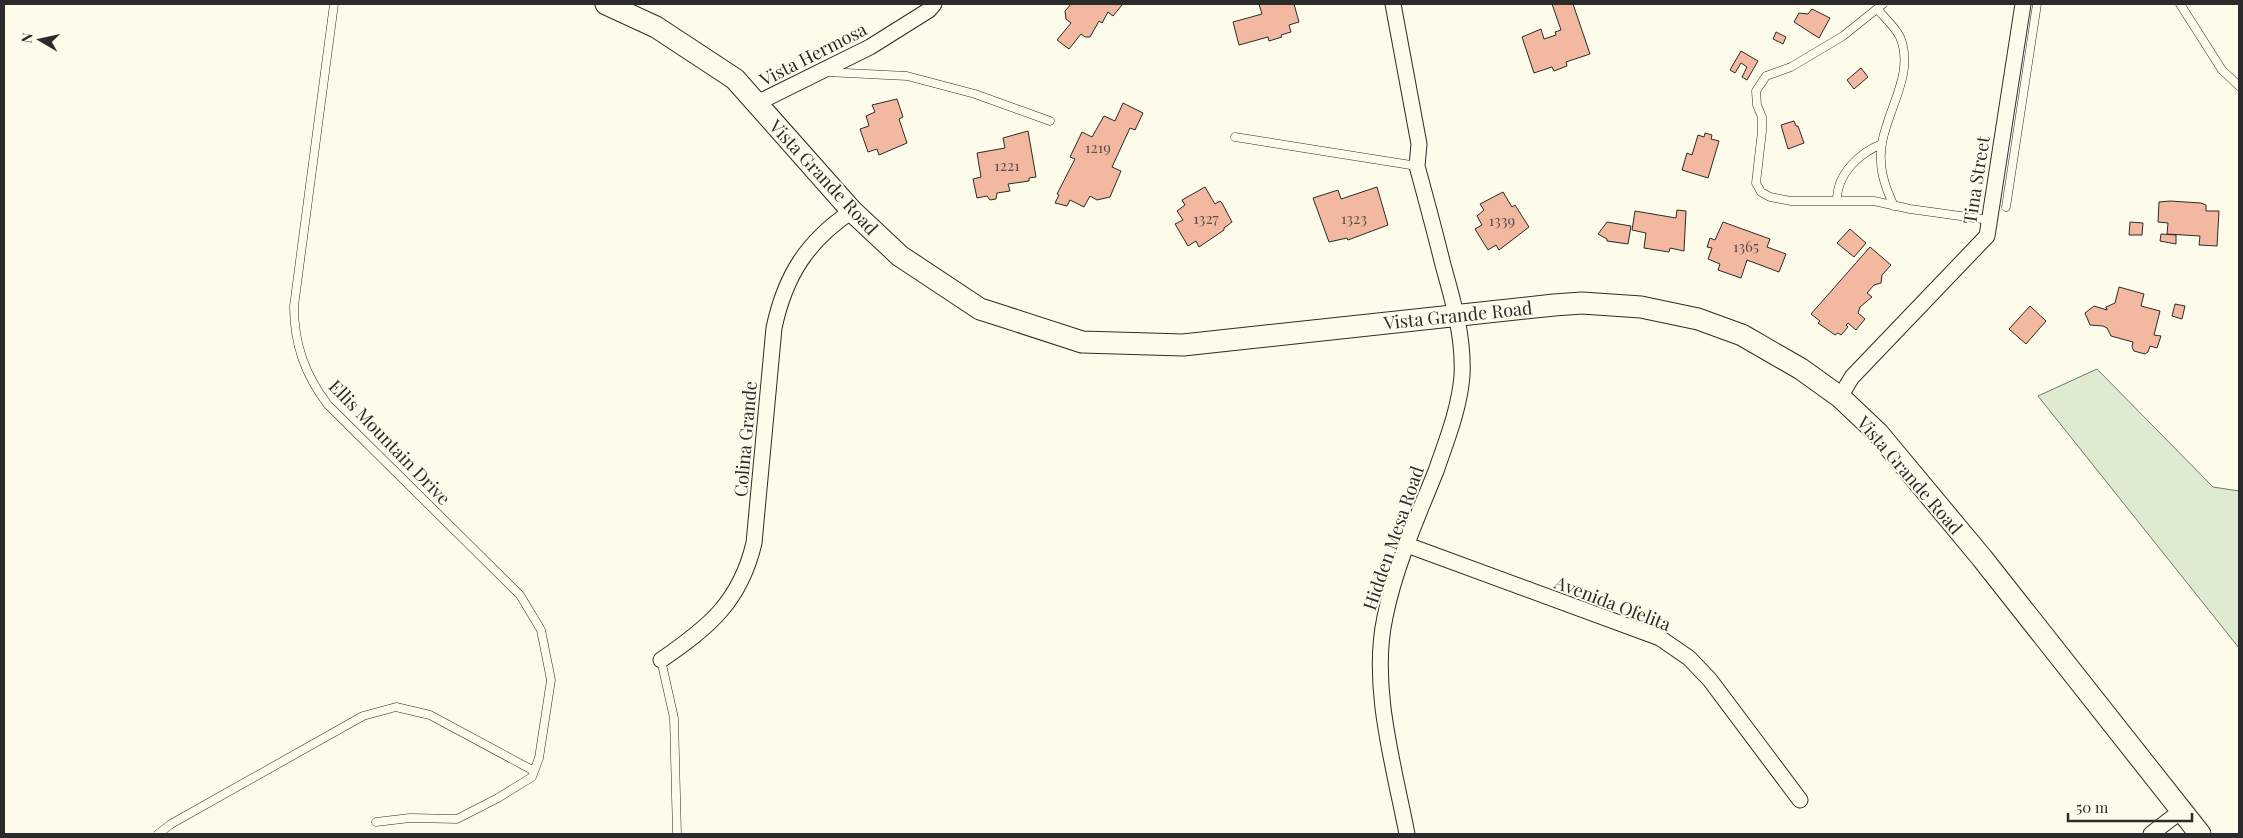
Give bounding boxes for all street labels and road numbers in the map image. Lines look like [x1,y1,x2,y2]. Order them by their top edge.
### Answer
street label: Vista Hermosa [755,17,871,92]
street label: Vista Grande Road [764,114,884,240]
street label: Tina Street [1957,134,1995,226]
street label: Vista Grande Road [1382,295,1534,335]
street label: Ellis Mountain Drive [324,374,456,510]
street label: Colina Grande [728,380,762,498]
street label: Vista Grande Road [1851,410,1968,540]
street label: Hidden Mesa Road [1357,462,1429,613]
street label: Avenida Ofelita [1551,569,1675,636]

